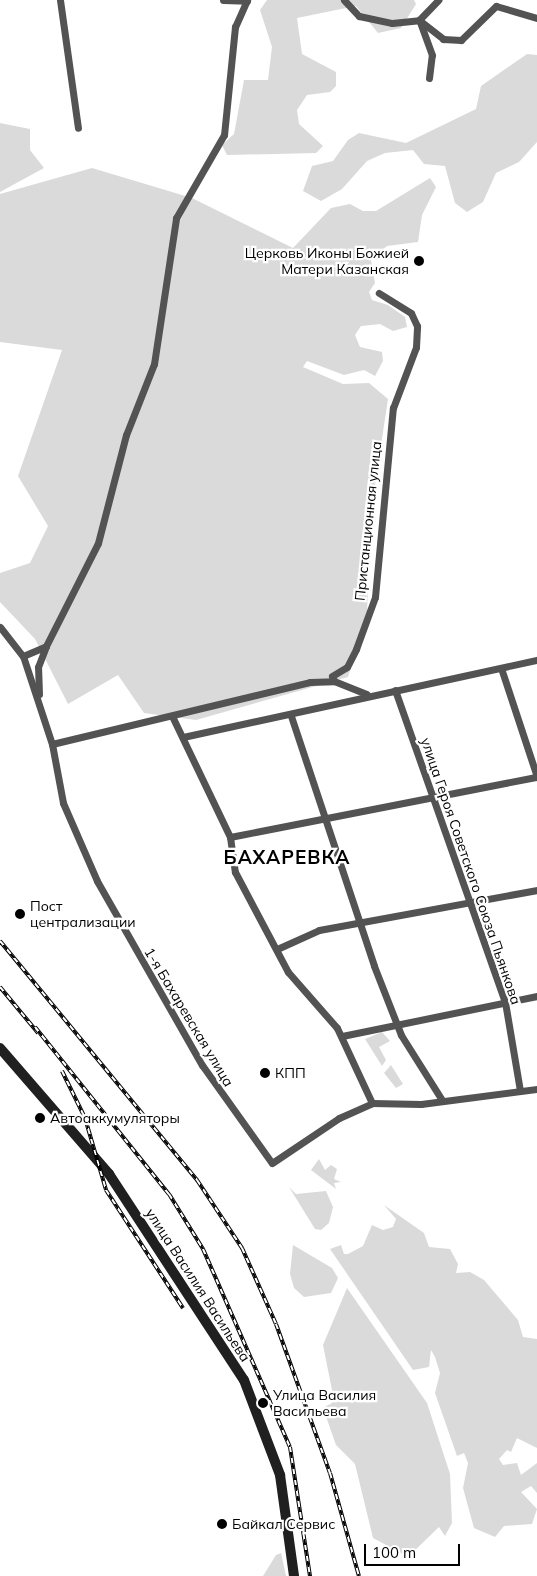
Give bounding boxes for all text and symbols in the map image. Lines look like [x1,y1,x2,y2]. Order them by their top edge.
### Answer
place label: Церковь Иконы Божией Матери Казанская [245,245,409,278]
marker: Церковь Иконы Божией Матери Казанская [413,255,425,267]
street label: Пристанционная улица [351,440,385,602]
street label: улица Героя Советского Союза Пьянкова [417,735,525,1007]
district label: БАХАРЕВКА [222,847,352,869]
place label: Пост централизации [30,898,136,930]
marker: Пост централизации [14,908,26,920]
street label: 1-я Бахаревская улица [141,944,237,1090]
place label: КПП [275,1065,306,1081]
marker: КПП [259,1067,271,1079]
place label: Автоаккумуляторы [50,1110,180,1126]
marker: Автоаккумуляторы [34,1112,46,1124]
street label: улица Василия Васильева [142,1205,254,1365]
place label: Улица Василия Васильева [273,1387,376,1420]
marker: Улица Василия Васильева [257,1397,269,1409]
place label: Байкал Сервис [232,1516,335,1532]
marker: Байкал Сервис [216,1518,228,1530]
scale bar [367,1534,463,1566]
text: 100 m [372,1543,416,1562]

